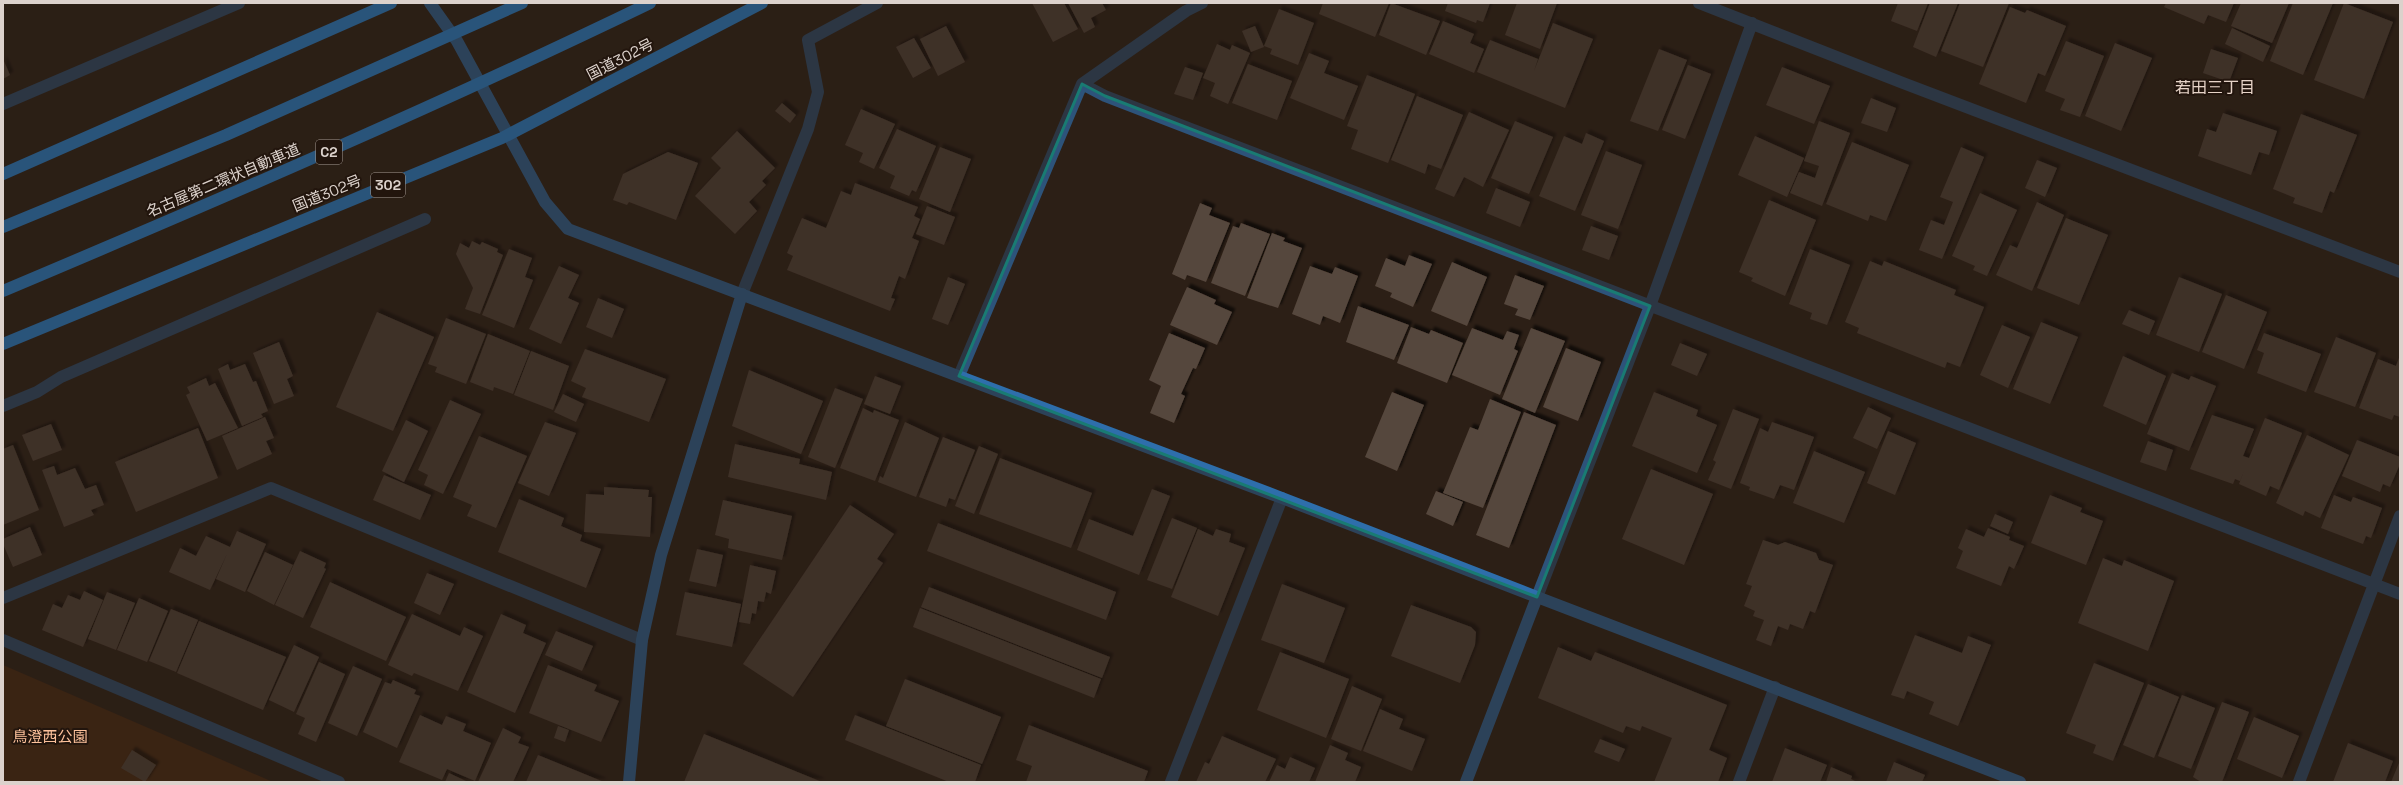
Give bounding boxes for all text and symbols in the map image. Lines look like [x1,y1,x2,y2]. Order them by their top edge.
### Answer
street label: 国道302号 [583,34,657,84]
district label: 若田三丁目 [2175,77,2255,98]
street label: 名古屋第二環状自動車道 [143,139,303,221]
road number: C2 [316,140,342,164]
street label: 国道302号 [290,171,364,215]
road number: 302 [371,173,405,197]
park label: 鳥澄西公園 [12,727,88,746]

